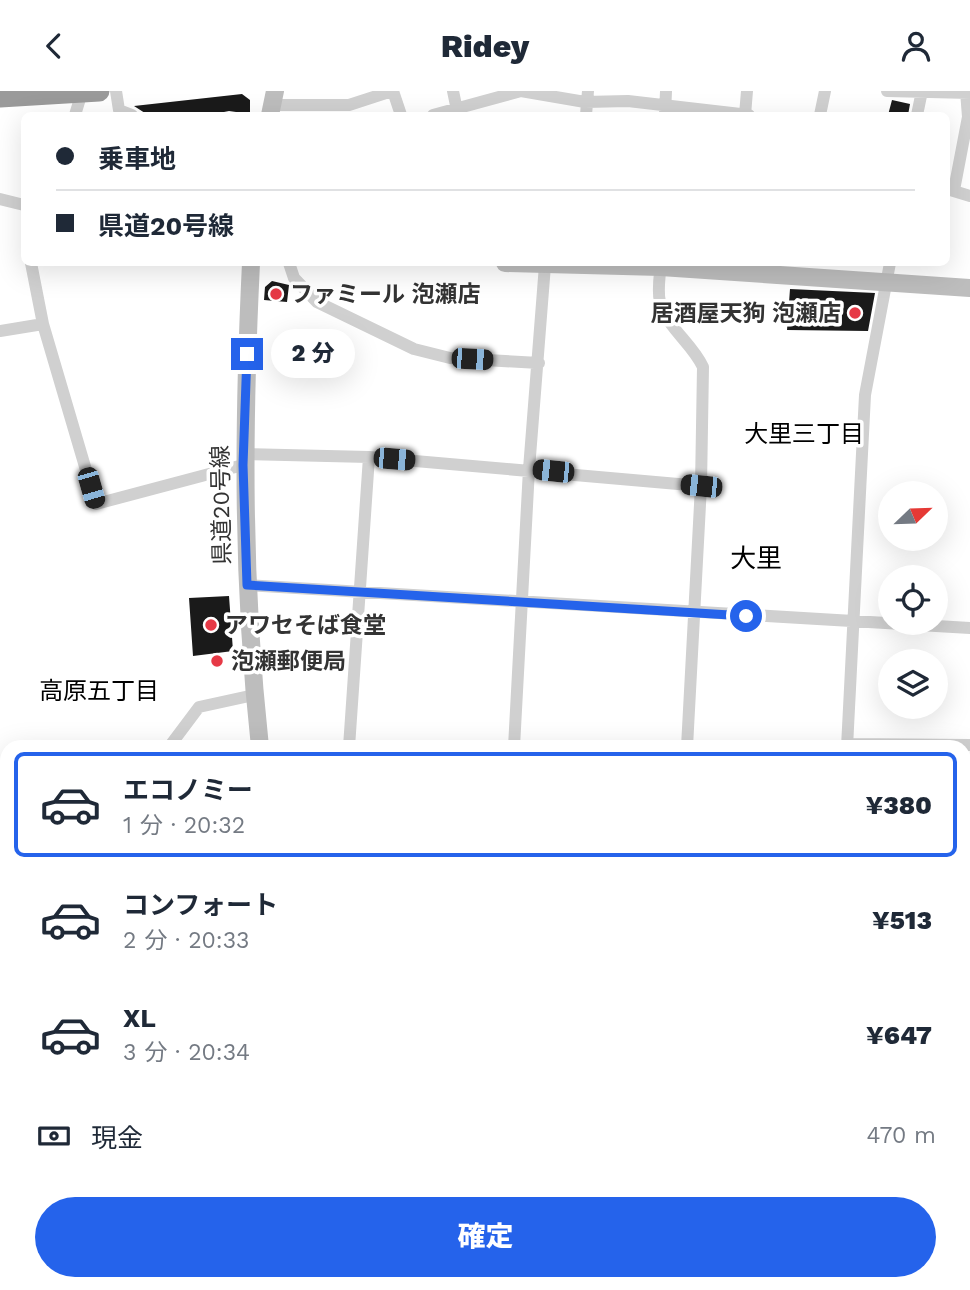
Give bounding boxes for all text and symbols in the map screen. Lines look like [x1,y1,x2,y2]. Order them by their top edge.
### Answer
icon: back [35,27,73,65]
text: Ridey [441,27,529,65]
icon: person [897,27,935,65]
text: 乗車地 [98,144,176,174]
text: 県道20号線 [98,211,234,241]
place label: ファミール 泡瀬店 [290,281,481,308]
marker: ファミール 泡瀬店 [268,286,284,302]
place label: 居酒屋天狗 泡瀬店 [650,300,841,327]
marker: 居酒屋天狗 泡瀬店 [847,305,863,321]
callout: 2 分 [272,329,356,379]
route end [231,338,263,370]
text: 2 分 [292,340,334,367]
car [451,347,494,371]
district label: 大里三丁目 [744,420,864,448]
street label: 県道20号線 [207,445,236,565]
car [373,447,416,471]
car [532,458,575,484]
car [76,465,107,511]
car [680,473,723,499]
north arrow [878,481,948,551]
map controls [878,481,948,719]
district label: 大里 [730,543,782,573]
button: locate [878,565,948,635]
route start [730,600,762,632]
place label: アワセそば食堂 [225,612,386,639]
marker: アワセそば食堂 [203,617,219,633]
place label: 泡瀬郵便局 [231,648,346,675]
button: layers [878,649,948,719]
marker: 泡瀬郵便局 [209,653,225,669]
district label: 高原五丁目 [39,677,159,705]
icon: car [39,773,102,836]
text: エコノミー [123,775,253,805]
text: ¥380 [865,790,932,820]
text: 1 分 · 20:32 [123,812,245,839]
icon: car [39,888,102,951]
text: コンフォート [123,890,278,920]
text: ¥513 [872,905,932,935]
text: 2 分 · 20:33 [123,927,249,954]
icon: car [39,1003,102,1066]
text: XL [123,1003,156,1033]
text: ¥647 [866,1020,932,1050]
text: 3 分 · 20:34 [123,1039,250,1066]
icon: cash [35,1117,73,1155]
text: 470 m [867,1122,936,1149]
text: 現金 [91,1123,143,1153]
button: 確定 [35,1197,936,1277]

